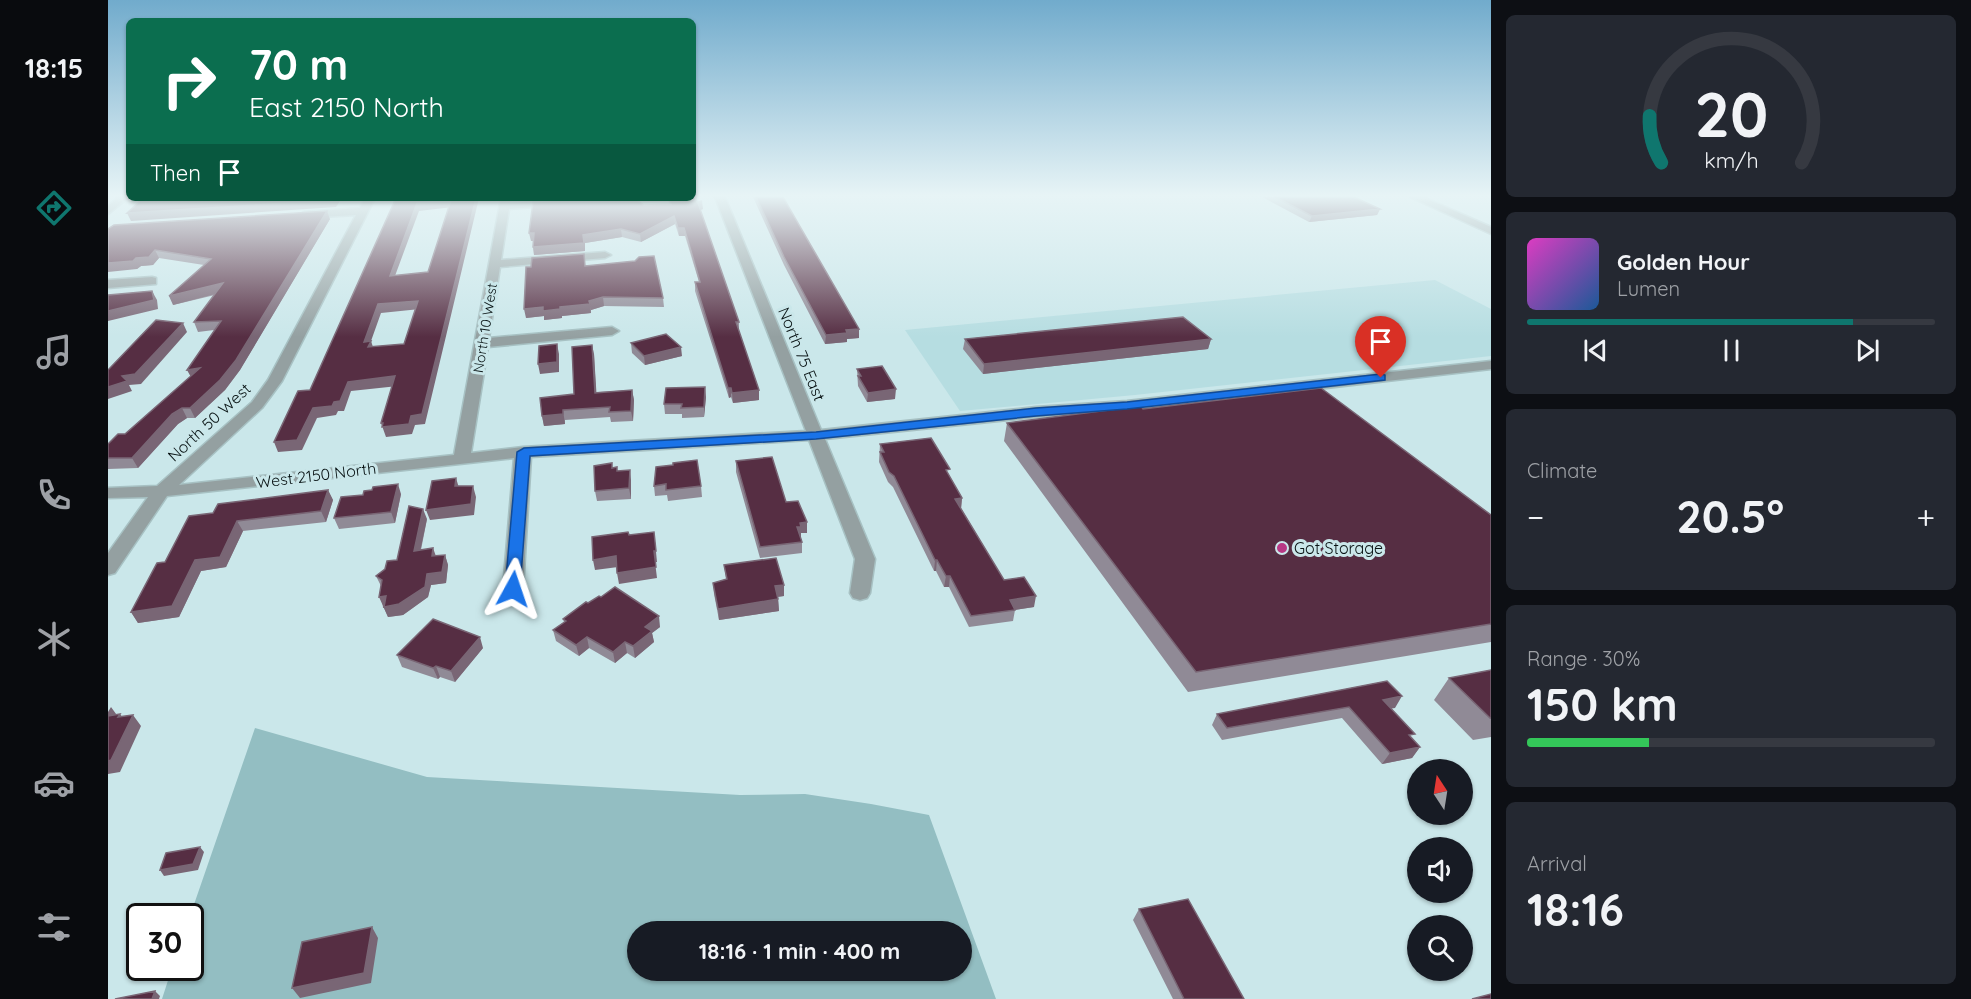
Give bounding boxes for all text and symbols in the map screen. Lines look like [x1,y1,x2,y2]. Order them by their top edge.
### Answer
text: 70 m [249,38,348,91]
icon: right [150,42,228,120]
text: 18:15 [25,51,83,85]
text: 20 [1694,75,1768,153]
text: East 2150 North [249,90,444,124]
text: km/h [1704,147,1758,173]
icon: arrive [213,156,246,189]
text: Then [150,159,201,187]
icon: directions [33,187,75,229]
text: Golden Hour [1617,248,1750,276]
text: Lumen [1617,276,1680,301]
street label: North 10 West [469,282,501,374]
street label: North 75 East [774,304,830,404]
pin [1355,316,1406,378]
icon: arrive [1364,325,1397,358]
icon: music [33,331,75,373]
icon: previous [1579,334,1612,367]
icon: pause [1715,334,1748,367]
icon: next [1851,334,1884,367]
street label: North 50 West [163,378,255,466]
street label: West 2150 North [255,458,377,492]
text: Climate [1527,458,1597,483]
icon: phone [33,474,75,516]
text: 20.5° [1676,488,1784,544]
text: − [1527,496,1544,537]
text: + [1916,496,1935,537]
place label: Got Storage [1294,538,1383,558]
marker: Got Storage [1275,541,1289,555]
position arrow [481,557,545,621]
icon: climate [33,618,75,660]
text: Range · 30% [1527,646,1640,671]
text: 150 km [1527,676,1678,732]
north arrow [1407,759,1473,825]
map controls [1407,759,1473,981]
icon: car [33,762,75,804]
button: sound [1407,837,1473,903]
text: Arrival [1527,851,1587,876]
text: 18:16 [1527,881,1624,937]
speed limit sign: 30 [126,903,204,981]
icon: filters [33,906,75,948]
button: search [1407,915,1473,981]
text: 18:16 · 1 min · 400 m [699,937,900,965]

